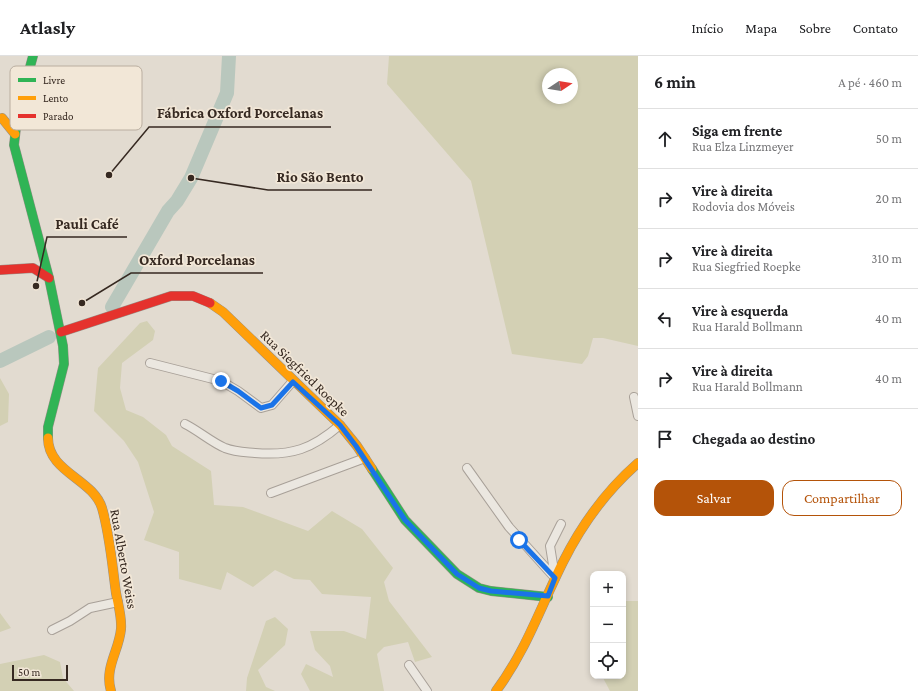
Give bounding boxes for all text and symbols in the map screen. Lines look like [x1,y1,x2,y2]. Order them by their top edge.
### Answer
text: Atlasly [20,17,75,38]
text: Início [692,20,723,36]
text: Mapa [745,20,777,36]
text: Sobre [799,20,831,36]
text: Contato [853,20,898,36]
legend [10,66,142,130]
north arrow [542,68,578,104]
text: 6 min [654,73,696,92]
text: Livre [43,74,65,86]
text: A pé · 460 m [838,75,902,90]
text: Lento [43,92,69,104]
callout: Fábrica Oxford Porcelanas [149,100,331,127]
text: Fábrica Oxford Porcelanas [157,105,323,121]
text: Parado [43,110,74,122]
text: Siga em frente [692,123,782,139]
icon: ahead [654,128,676,150]
text: 50 m [876,131,902,146]
text: Rua Elza Linzmeyer [692,139,794,154]
callout: Rio São Bento [268,163,372,190]
text: Rio São Bento [276,169,364,185]
text: Vire à direita [692,183,773,199]
icon: right [654,188,676,210]
text: 20 m [876,191,902,206]
text: Rodovia dos Móveis [692,199,795,214]
callout: Pauli Café [47,210,127,237]
text: Pauli Café [55,216,119,232]
text: Vire à direita [692,243,773,259]
callout: Oxford Porcelanas [131,246,263,273]
icon: right [654,248,676,270]
text: 310 m [871,251,902,266]
text: Oxford Porcelanas [139,252,255,268]
text: Rua Siegfried Roepke [692,259,801,274]
text: Vire à esquerda [692,303,788,319]
icon: left [654,308,676,330]
text: 40 m [875,311,902,326]
text: Rua Harald Bollmann [692,319,803,334]
street label: Rua Siegfried Roepke [257,327,353,419]
text: Vire à direita [692,363,773,379]
icon: right [654,368,676,390]
text: 40 m [875,371,902,386]
route end [212,372,230,390]
text: Rua Harald Bollmann [692,379,803,394]
icon: arrive [654,428,676,450]
text: Chegada ao destino [692,431,815,447]
button: Salvar [654,480,774,516]
button: Compartilhar [782,480,902,516]
street label: Rua Alberto Weiss [107,508,141,610]
route start [510,531,528,549]
map controls [590,571,626,679]
button: + [590,571,626,607]
button: − [590,607,626,643]
button: locate [590,643,626,679]
scale bar [12,663,68,682]
text: 50 m [18,666,40,678]

